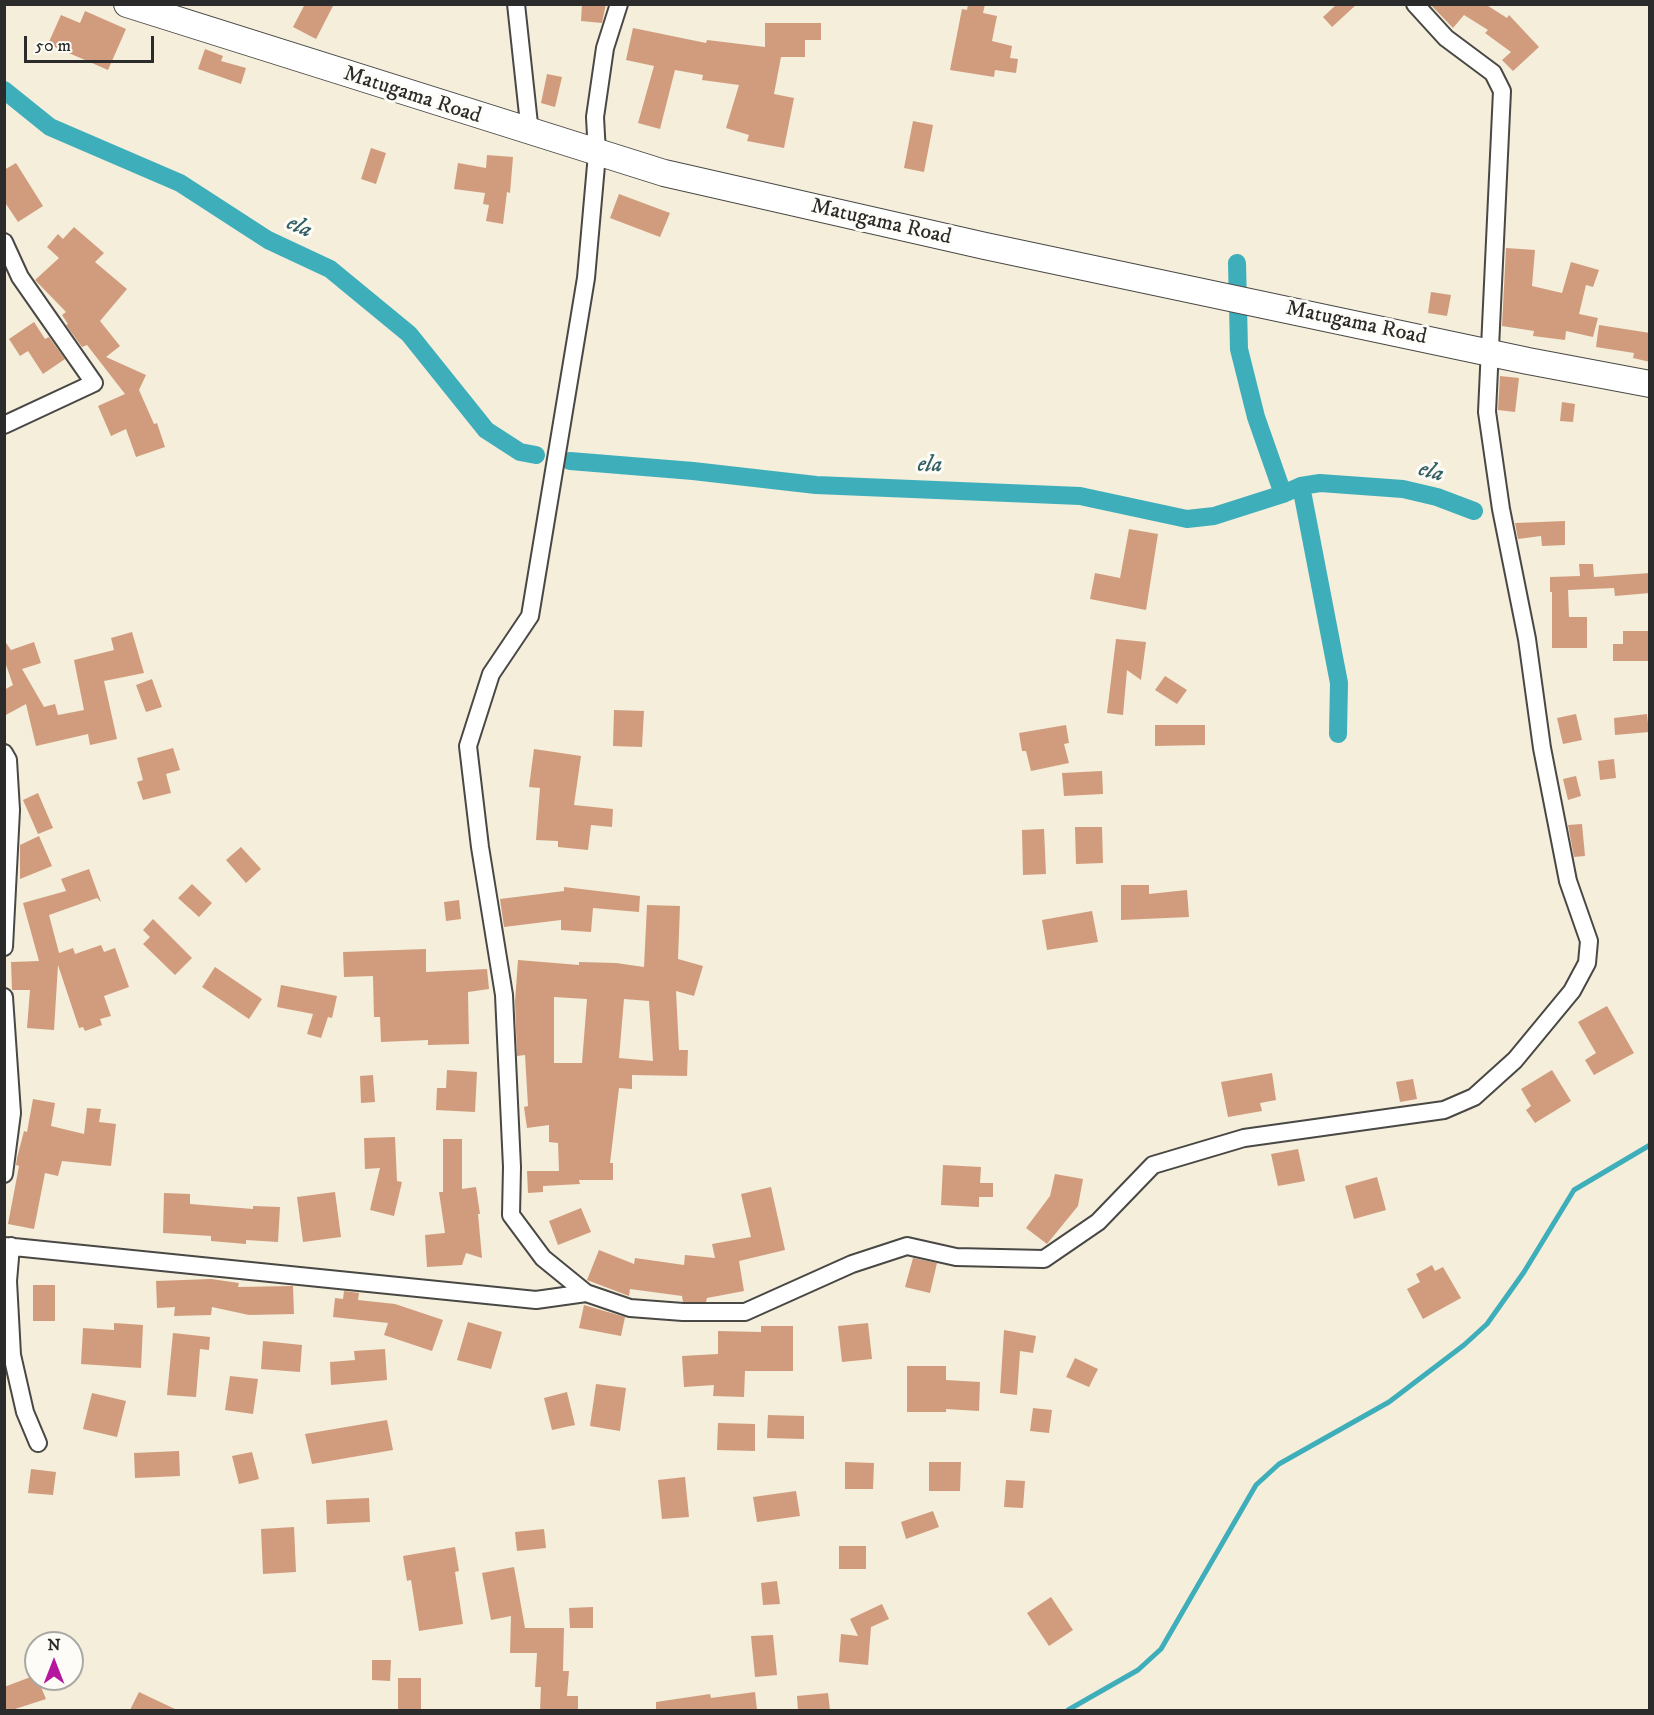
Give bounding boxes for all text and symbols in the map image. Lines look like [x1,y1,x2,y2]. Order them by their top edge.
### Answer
scale bar [27,24,158,62]
text: 50 m [35,35,71,57]
street label: Matugama Road [340,61,484,131]
street label: Matugama Road [808,194,954,252]
water label: ela [282,210,316,246]
street label: Matugama Road [1283,296,1429,352]
water label: ela [917,451,943,481]
water label: ela [1415,456,1447,490]
north arrow [24,1631,84,1691]
text: N [47,1635,61,1655]

